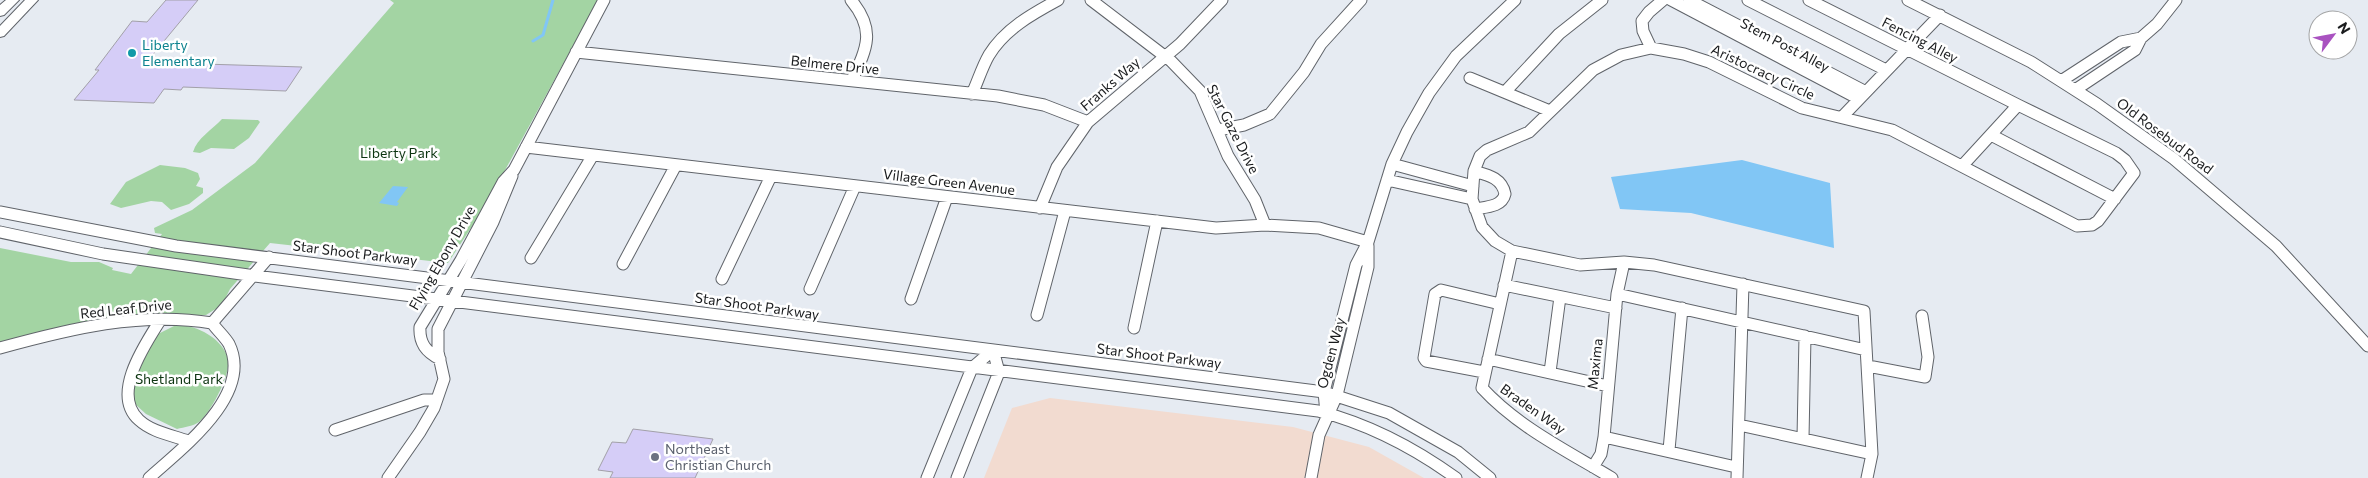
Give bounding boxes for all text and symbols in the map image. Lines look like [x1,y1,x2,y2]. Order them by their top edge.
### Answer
north arrow [2308,10,2358,60]
street label: Fencing Alley [1879,13,1961,66]
street label: Stem Post Alley [1738,14,1833,75]
text: N [2334,19,2354,37]
place label: Liberty Elementary [142,36,215,69]
street label: Aristocracy Circle [1709,40,1818,103]
marker: Liberty Elementary [126,47,138,59]
street label: Belmere Drive [790,51,880,78]
street label: Franks Way [1076,53,1143,114]
street label: Star Gaze Drive [1204,81,1263,176]
street label: Old Rosebud Road [2114,94,2217,177]
park label: Liberty Park [360,144,438,161]
street label: Village Green Avenue [882,165,1016,198]
street label: Flying Ebony Drive [405,203,478,313]
street label: Star Shoot Parkway [292,236,418,269]
street label: Star Shoot Parkway [694,288,820,323]
street label: Red Leaf Drive [79,295,172,322]
street label: Ogden Way [1313,315,1348,390]
street label: Maxima [1583,338,1606,390]
street label: Star Shoot Parkway [1096,339,1222,372]
park label: Shetland Park [135,370,224,387]
street label: Braden Way [1497,380,1569,437]
place label: Northeast Christian Church [665,440,771,473]
marker: Northeast Christian Church [649,451,661,463]

